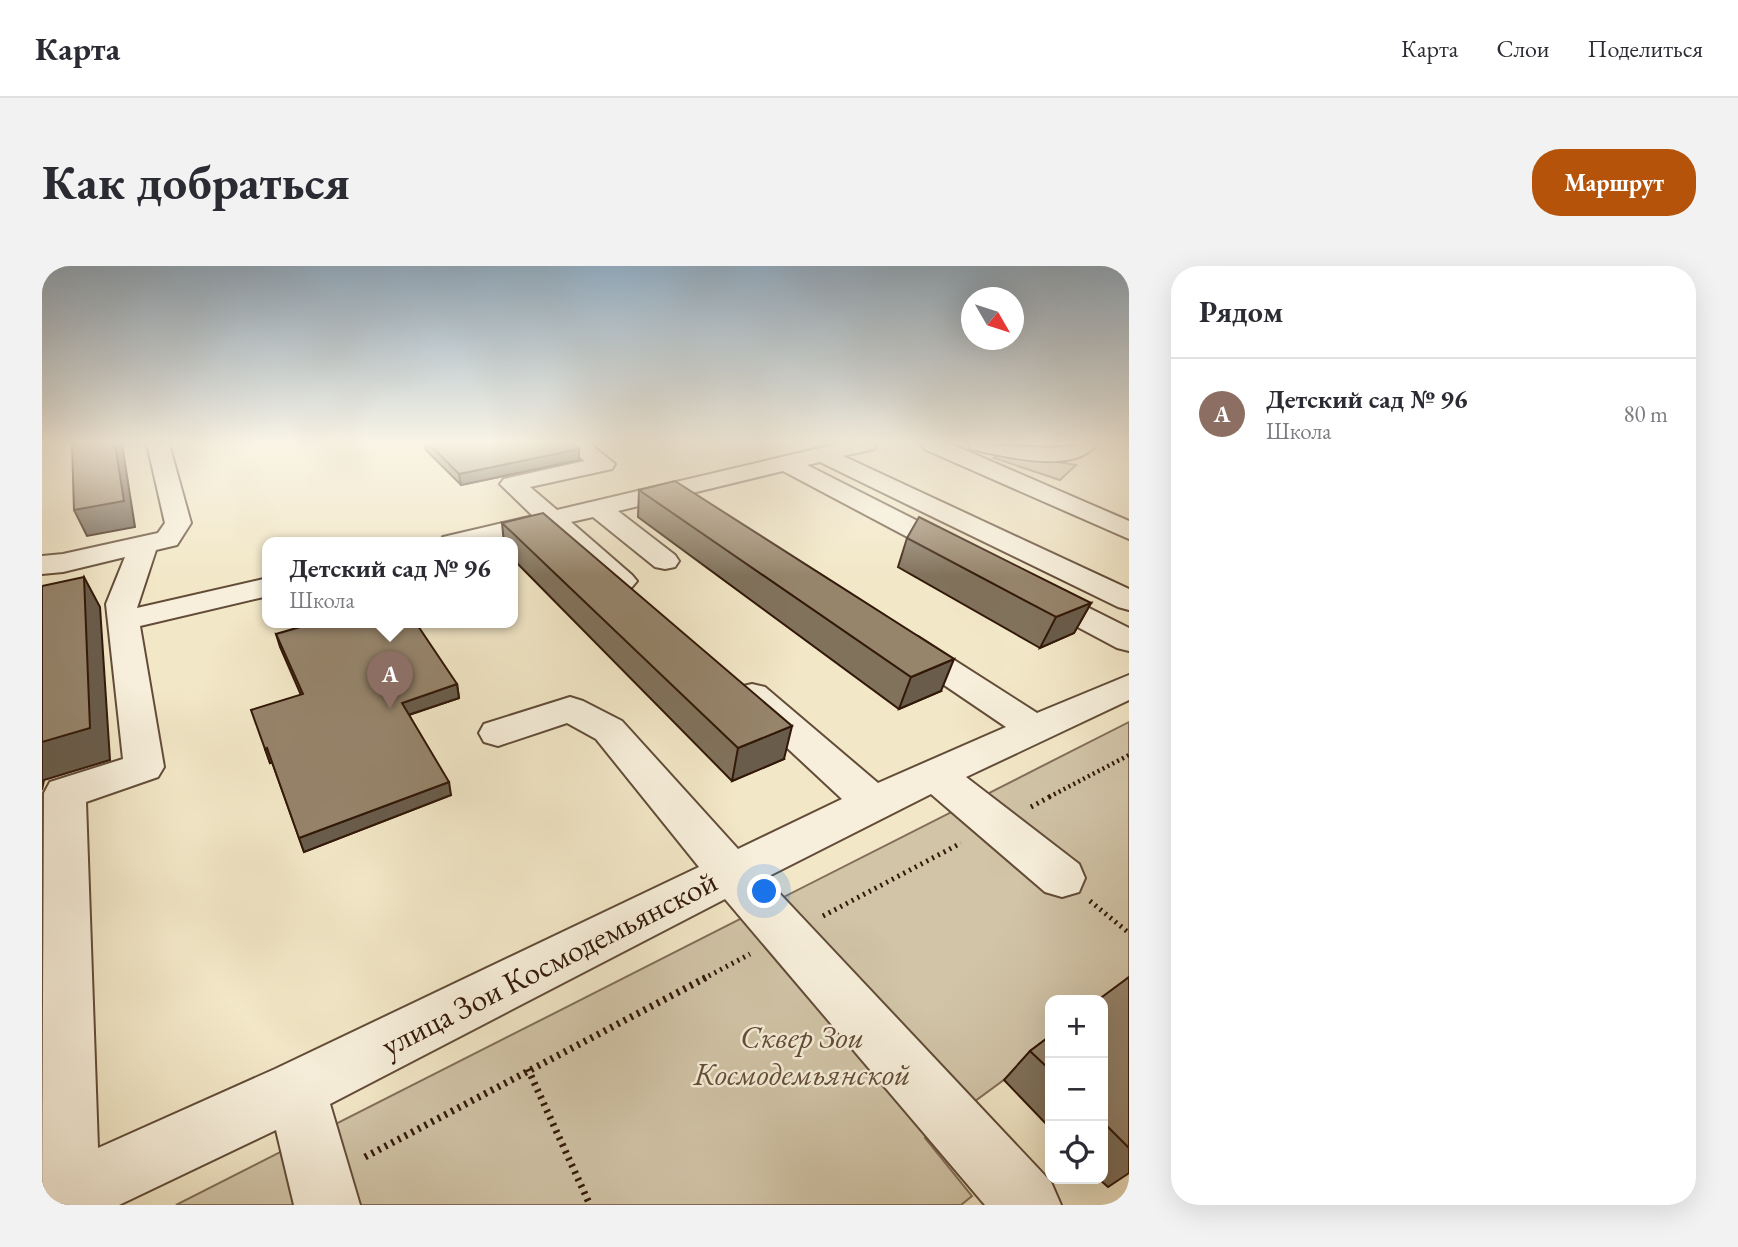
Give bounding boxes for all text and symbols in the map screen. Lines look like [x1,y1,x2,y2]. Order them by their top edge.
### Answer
text: Карта [35,27,120,70]
text: Карта [1401,33,1458,64]
text: Слои [1496,33,1550,64]
text: Поделиться [1588,33,1703,64]
button: Маршрут [1532,149,1696,216]
text: Как добраться [42,150,350,214]
north arrow [961,287,1024,350]
text: Рядом [1199,292,1283,331]
text: Детский сад № 96 [1266,382,1468,416]
text: A [1214,399,1230,429]
text: 80 m [1623,399,1668,429]
text: Школа [1266,416,1331,446]
popup [262,537,518,628]
text: Детский сад № 96 [289,551,491,585]
text: Школа [289,585,355,615]
pin: A [367,651,413,709]
street label: улица Зои Космодемьянской [374,860,724,1066]
your location [747,874,781,908]
map controls [1045,995,1108,1184]
button: + [1045,995,1108,1058]
park label: Сквер Зои Космодемьянской [693,1016,910,1095]
button: − [1045,1058,1108,1121]
button: locate [1045,1121,1108,1184]

